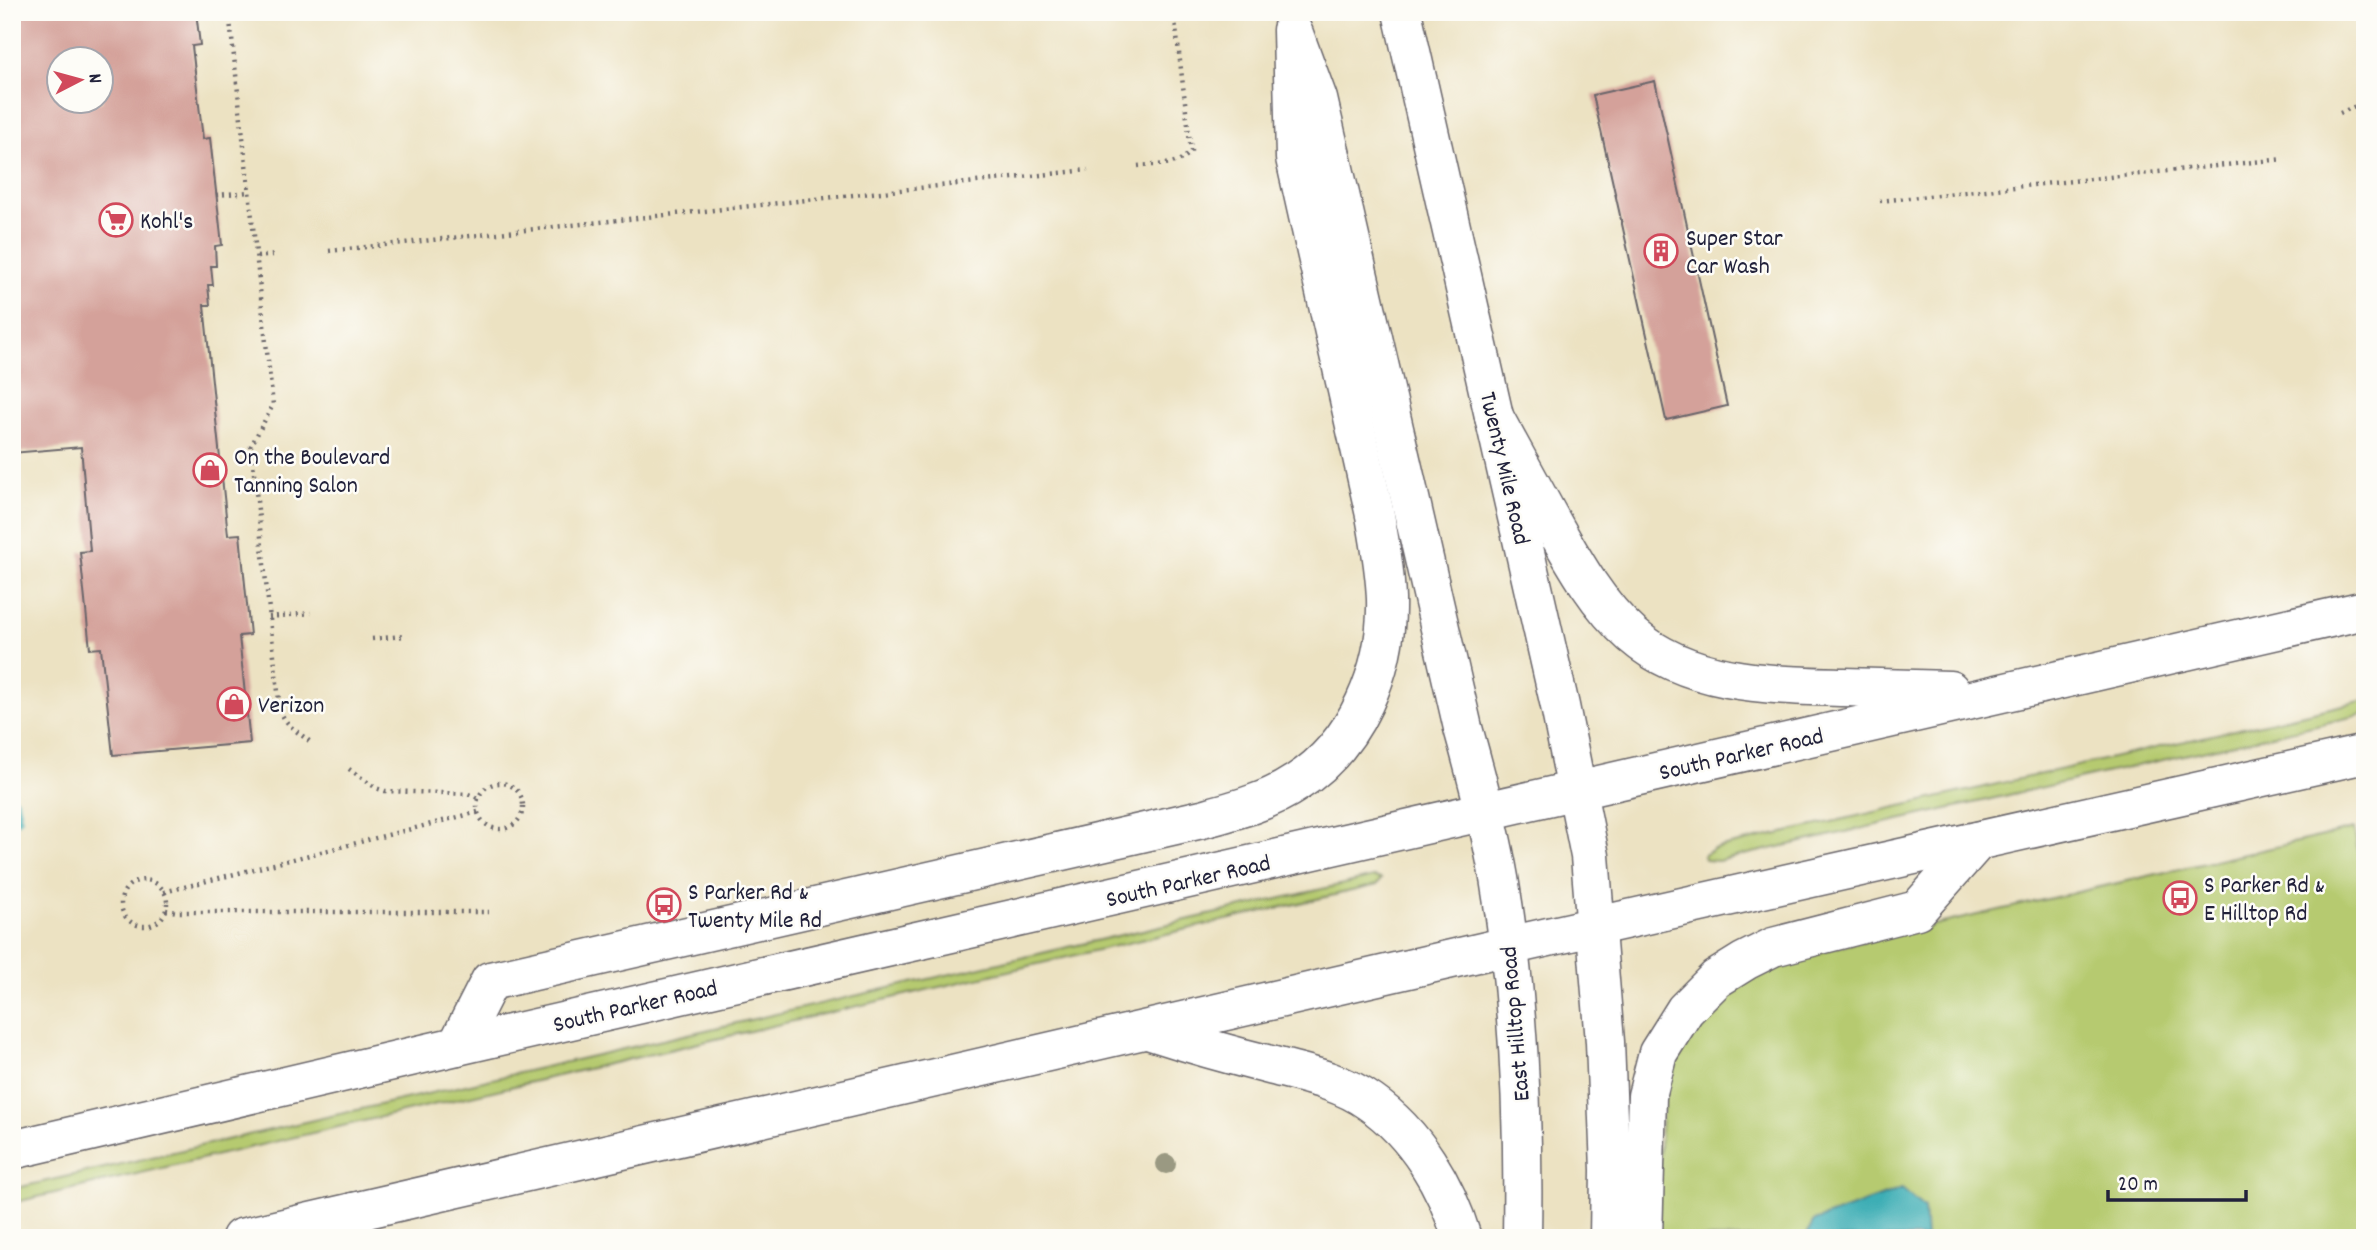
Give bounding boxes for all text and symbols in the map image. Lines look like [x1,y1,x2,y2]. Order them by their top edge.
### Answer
north arrow [46,46,116,116]
text: N [80,73,107,85]
supermarket icon: Kohl's [97,201,135,239]
place label: Kohl's [140,206,193,240]
place label: Super Star Car Wash [1686,223,1783,285]
building icon: Super Star Car Wash [1642,232,1680,270]
street label: Twenty Mile Road [1469,389,1537,548]
place label: On the Boulevard Tanning Salon [234,442,390,504]
shop icon: On the Boulevard Tanning Salon [191,451,229,489]
shop icon: Verizon [215,685,253,723]
place label: Verizon [258,690,324,724]
street label: South Parker Road [1656,720,1827,791]
street label: South Parker Road [1103,847,1274,918]
place label: S Parker Rd & E Hilltop Rd [2204,870,2325,932]
place label: S Parker Rd & Twenty Mile Rd [688,877,822,939]
bus stop icon: S Parker Rd & E Hilltop Rd [2161,879,2199,917]
bus stop icon: S Parker Rd & Twenty Mile Rd [645,886,683,924]
street label: East Hilltop Road [1493,945,1541,1103]
street label: South Parker Road [550,972,721,1043]
scale bar [2108,1159,2246,1203]
text: 20 m [2118,1171,2158,1201]

